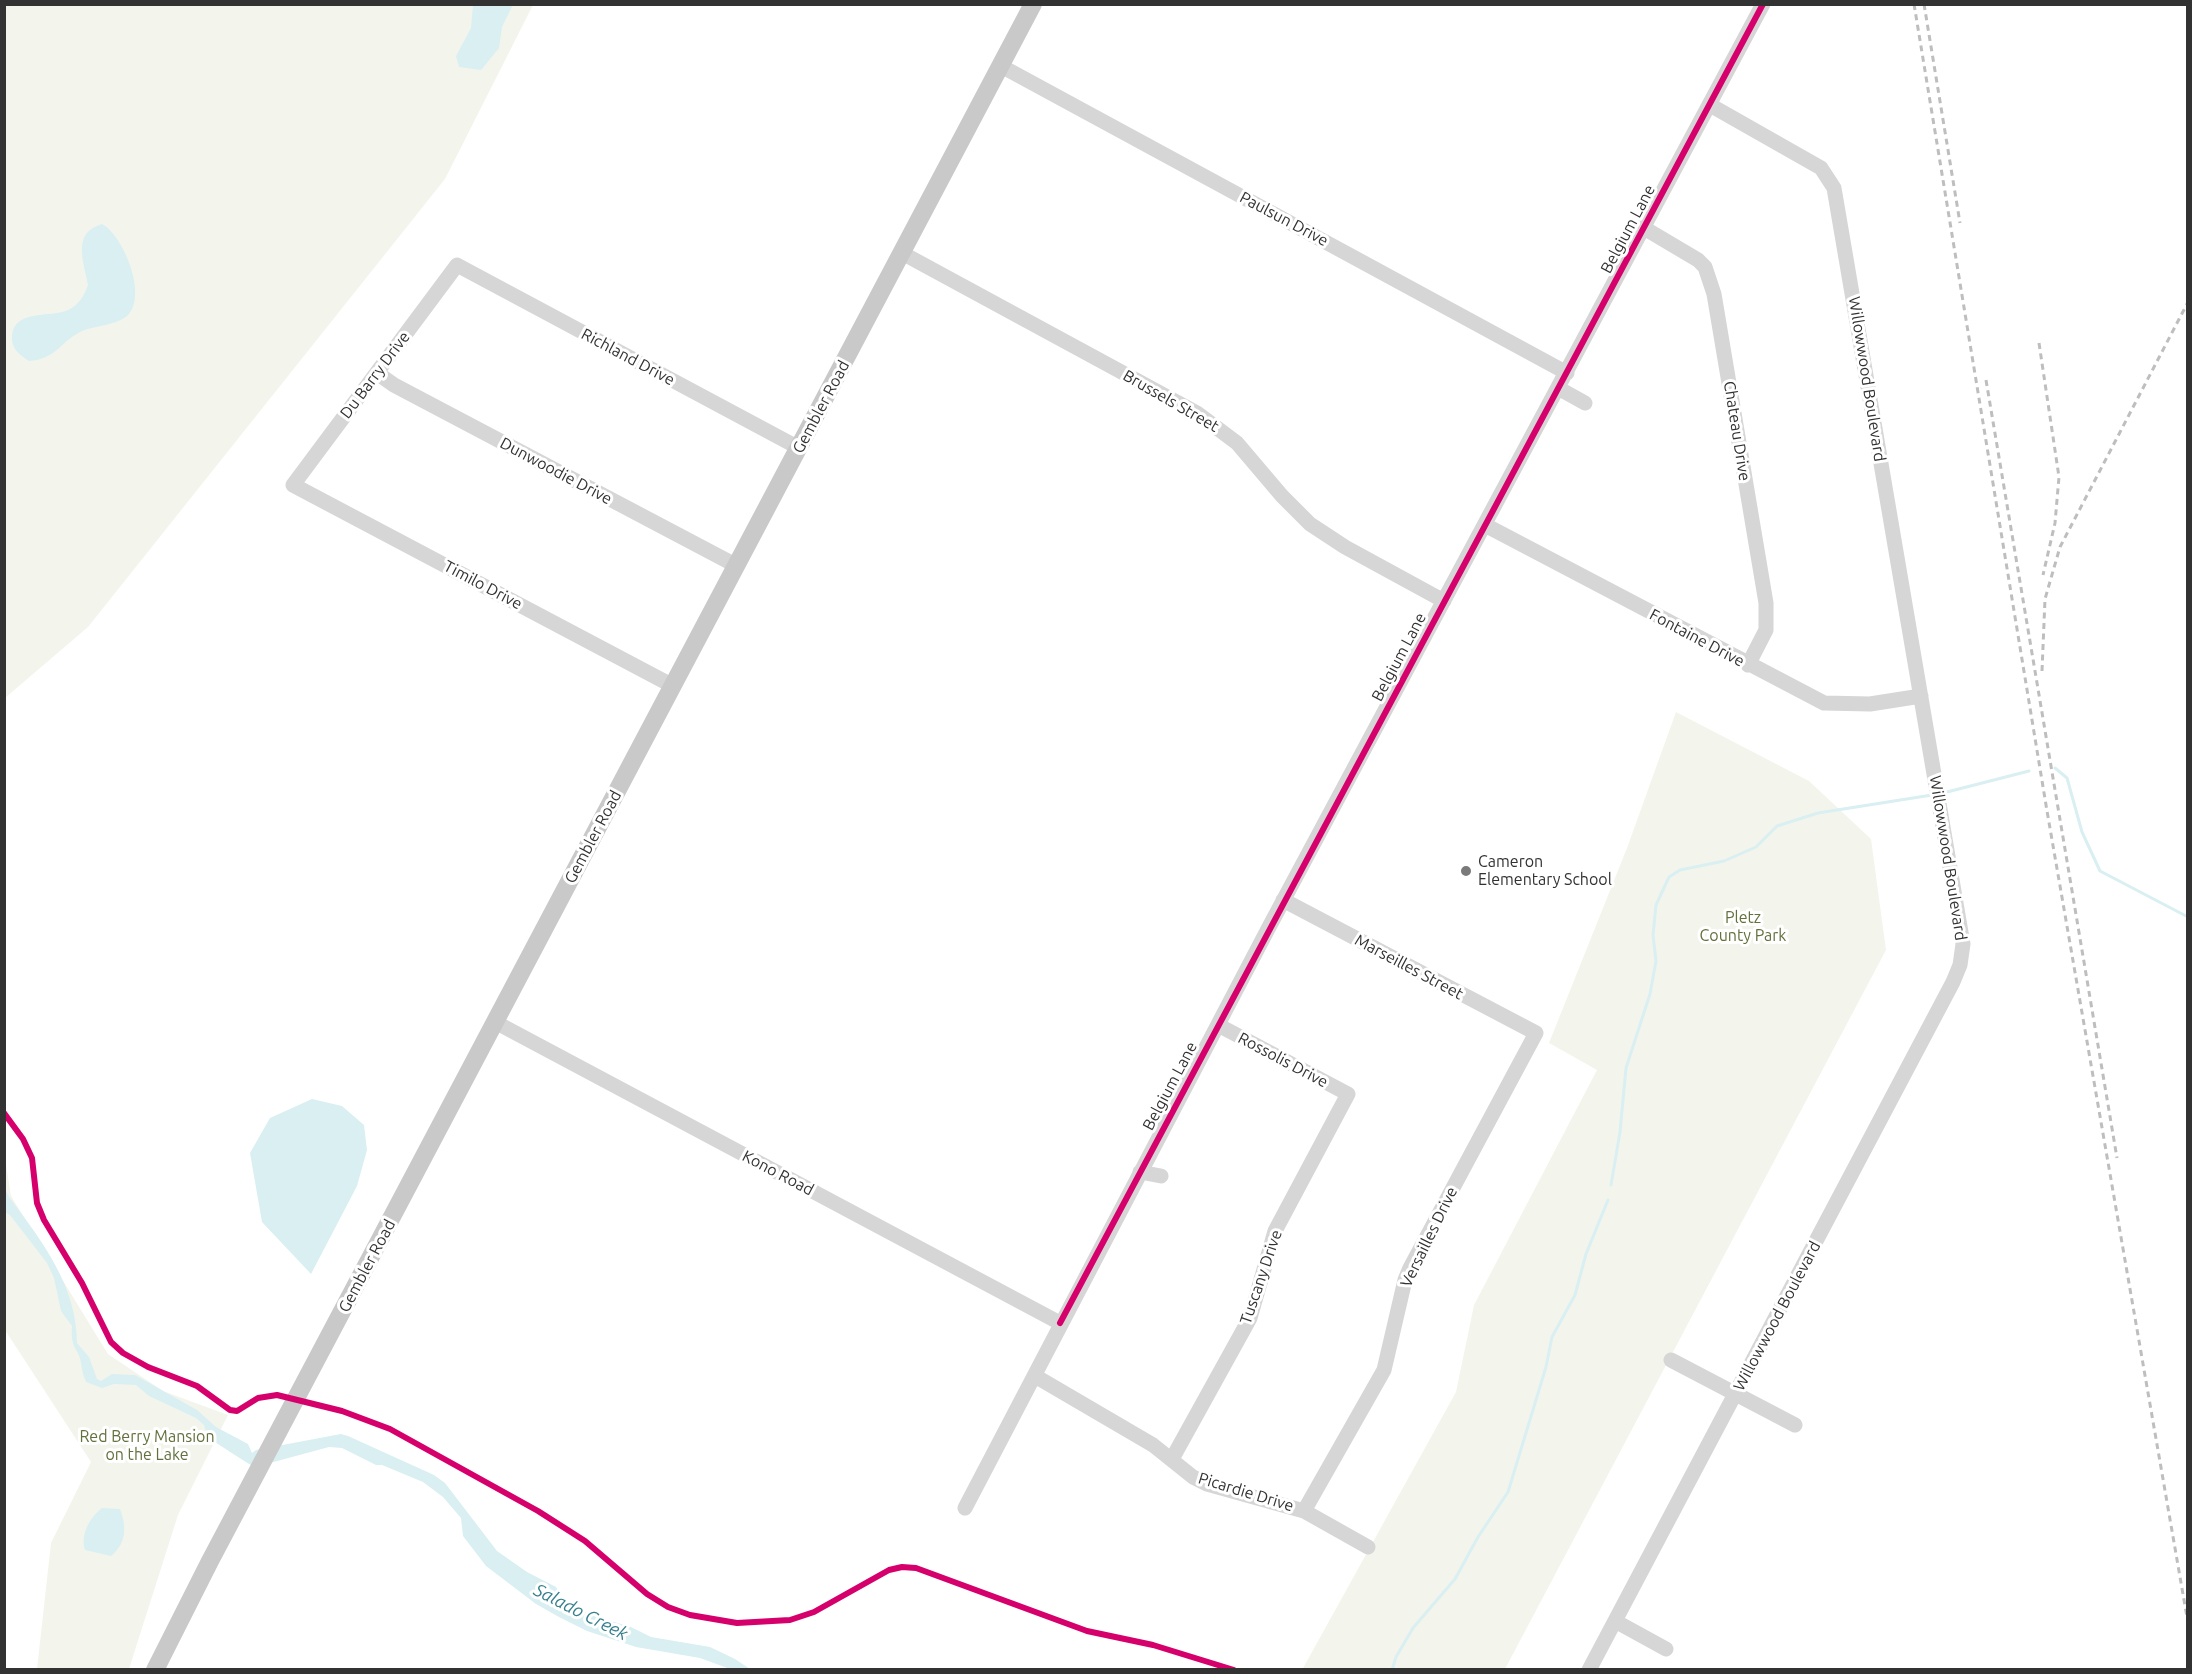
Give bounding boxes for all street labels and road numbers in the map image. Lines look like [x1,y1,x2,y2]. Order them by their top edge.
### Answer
street label: Belgium Lane [1597,182,1659,276]
street label: Paulsun Drive [1236,188,1332,250]
street label: Willowwood Boulevard [1844,295,1890,463]
street label: Richland Drive [578,324,678,390]
street label: Du Barry Drive [336,328,414,422]
street label: Gembler Road [789,357,853,457]
street label: Brussels Street [1120,366,1222,436]
street label: Chateau Drive [1720,380,1754,482]
street label: Dunwoodie Drive [497,433,615,509]
street label: Timilo Drive [441,556,525,614]
street label: Fontaine Drive [1646,605,1748,671]
street label: Belgium Lane [1368,610,1430,704]
street label: Willowwood Boulevard [1925,774,1971,942]
street label: Gembler Road [561,787,625,887]
street label: Marseilles Street [1351,930,1467,1004]
street label: Rossolis Drive [1235,1028,1331,1092]
street label: Belgium Lane [1139,1039,1201,1133]
street label: Kono Road [739,1146,817,1200]
street label: Versailles Drive [1396,1184,1462,1290]
street label: Gembler Road [335,1216,399,1316]
street label: Tuscany Drive [1236,1227,1286,1327]
street label: Willowwood Boulevard [1729,1238,1825,1394]
street label: Picardie Drive [1196,1468,1296,1516]

